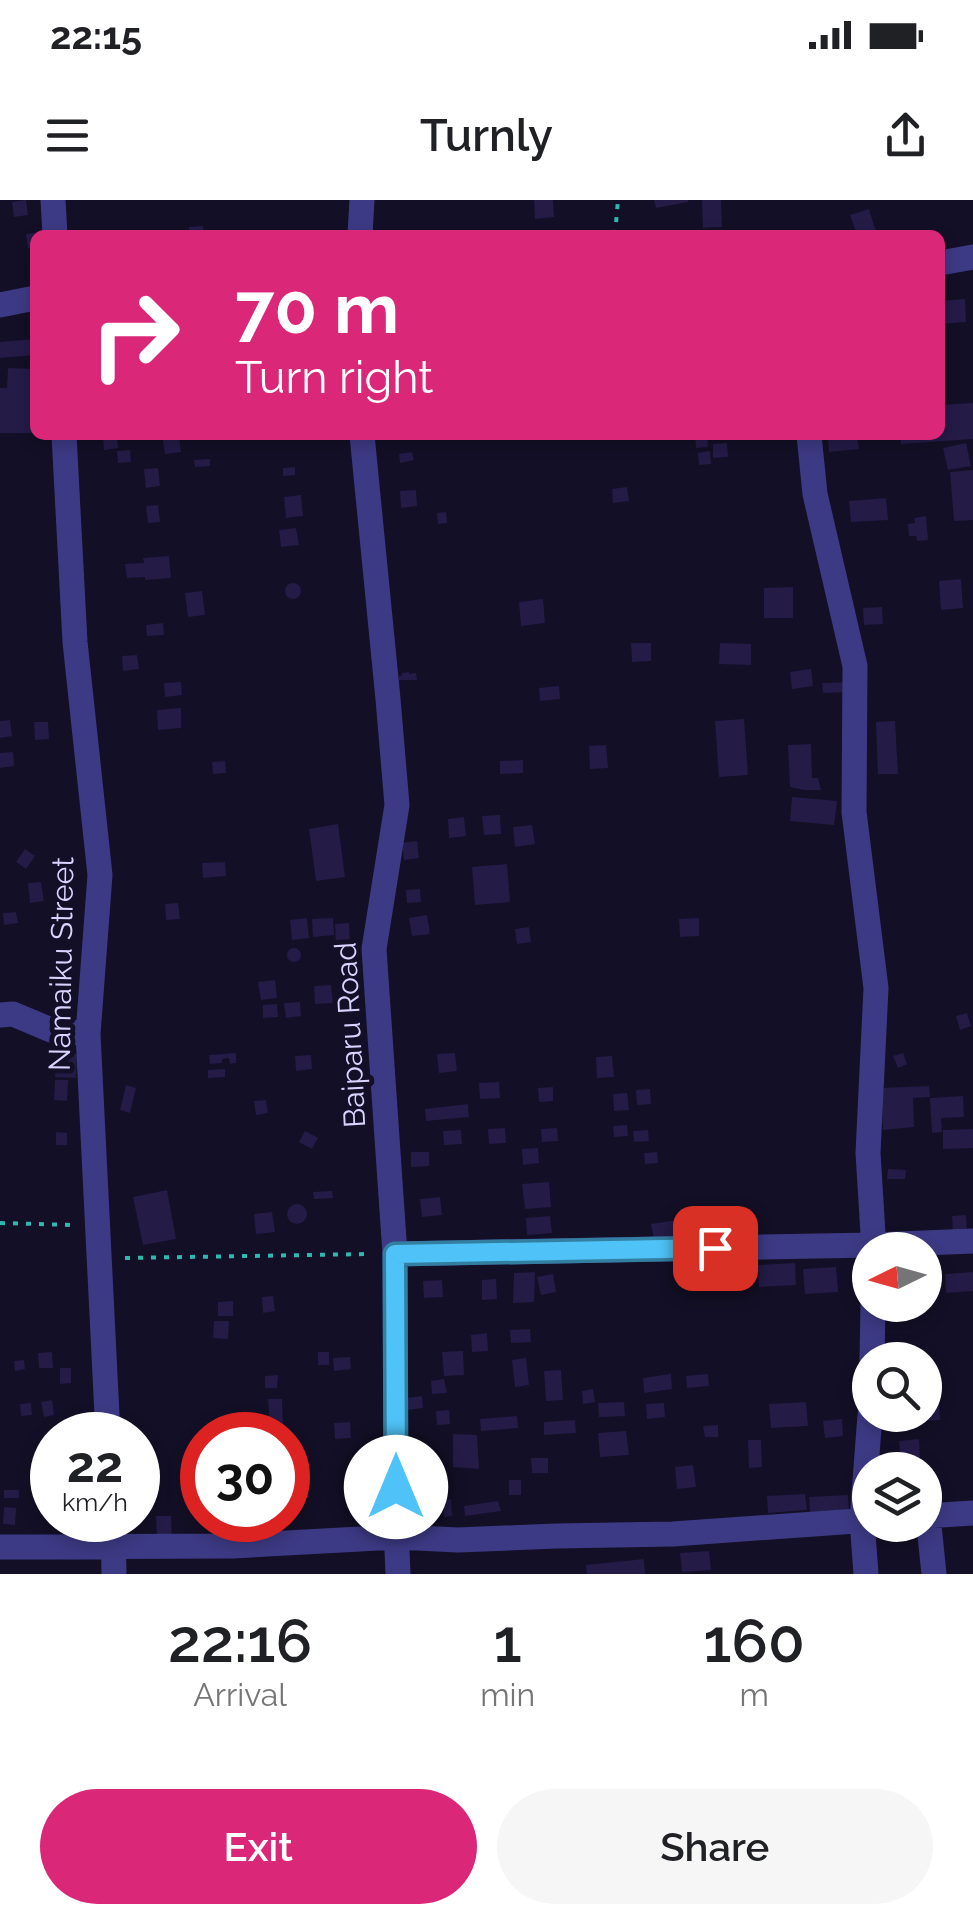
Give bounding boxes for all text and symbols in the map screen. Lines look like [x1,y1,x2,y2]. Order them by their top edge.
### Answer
text: 22:15 [50,13,142,58]
icon: menu [40,108,95,163]
icon: share [878,108,933,163]
text: Turnly [420,109,553,162]
text: 70 m [235,267,399,349]
icon: right [70,270,200,400]
text: Turn right [235,351,433,404]
street label: Namaiku Street [42,857,80,1071]
street label: Baiparu Road [328,941,372,1129]
pin [673,1206,758,1291]
icon: arrive [688,1221,743,1276]
north arrow [852,1232,942,1322]
map controls [852,1232,942,1542]
button: search [852,1342,942,1432]
speed limit sign: 30 [180,1412,310,1542]
text: 22 [67,1435,123,1494]
position arrow [344,1435,448,1539]
button: layers [852,1452,942,1542]
text: km/h [62,1487,128,1517]
text: 22:16 [168,1606,312,1676]
text: 1 [494,1606,522,1676]
text: 160 [703,1606,805,1676]
text: Arrival [193,1676,287,1713]
text: min [480,1676,535,1713]
text: m [739,1676,769,1713]
button: Exit [40,1789,477,1904]
button: Share [497,1789,933,1904]

